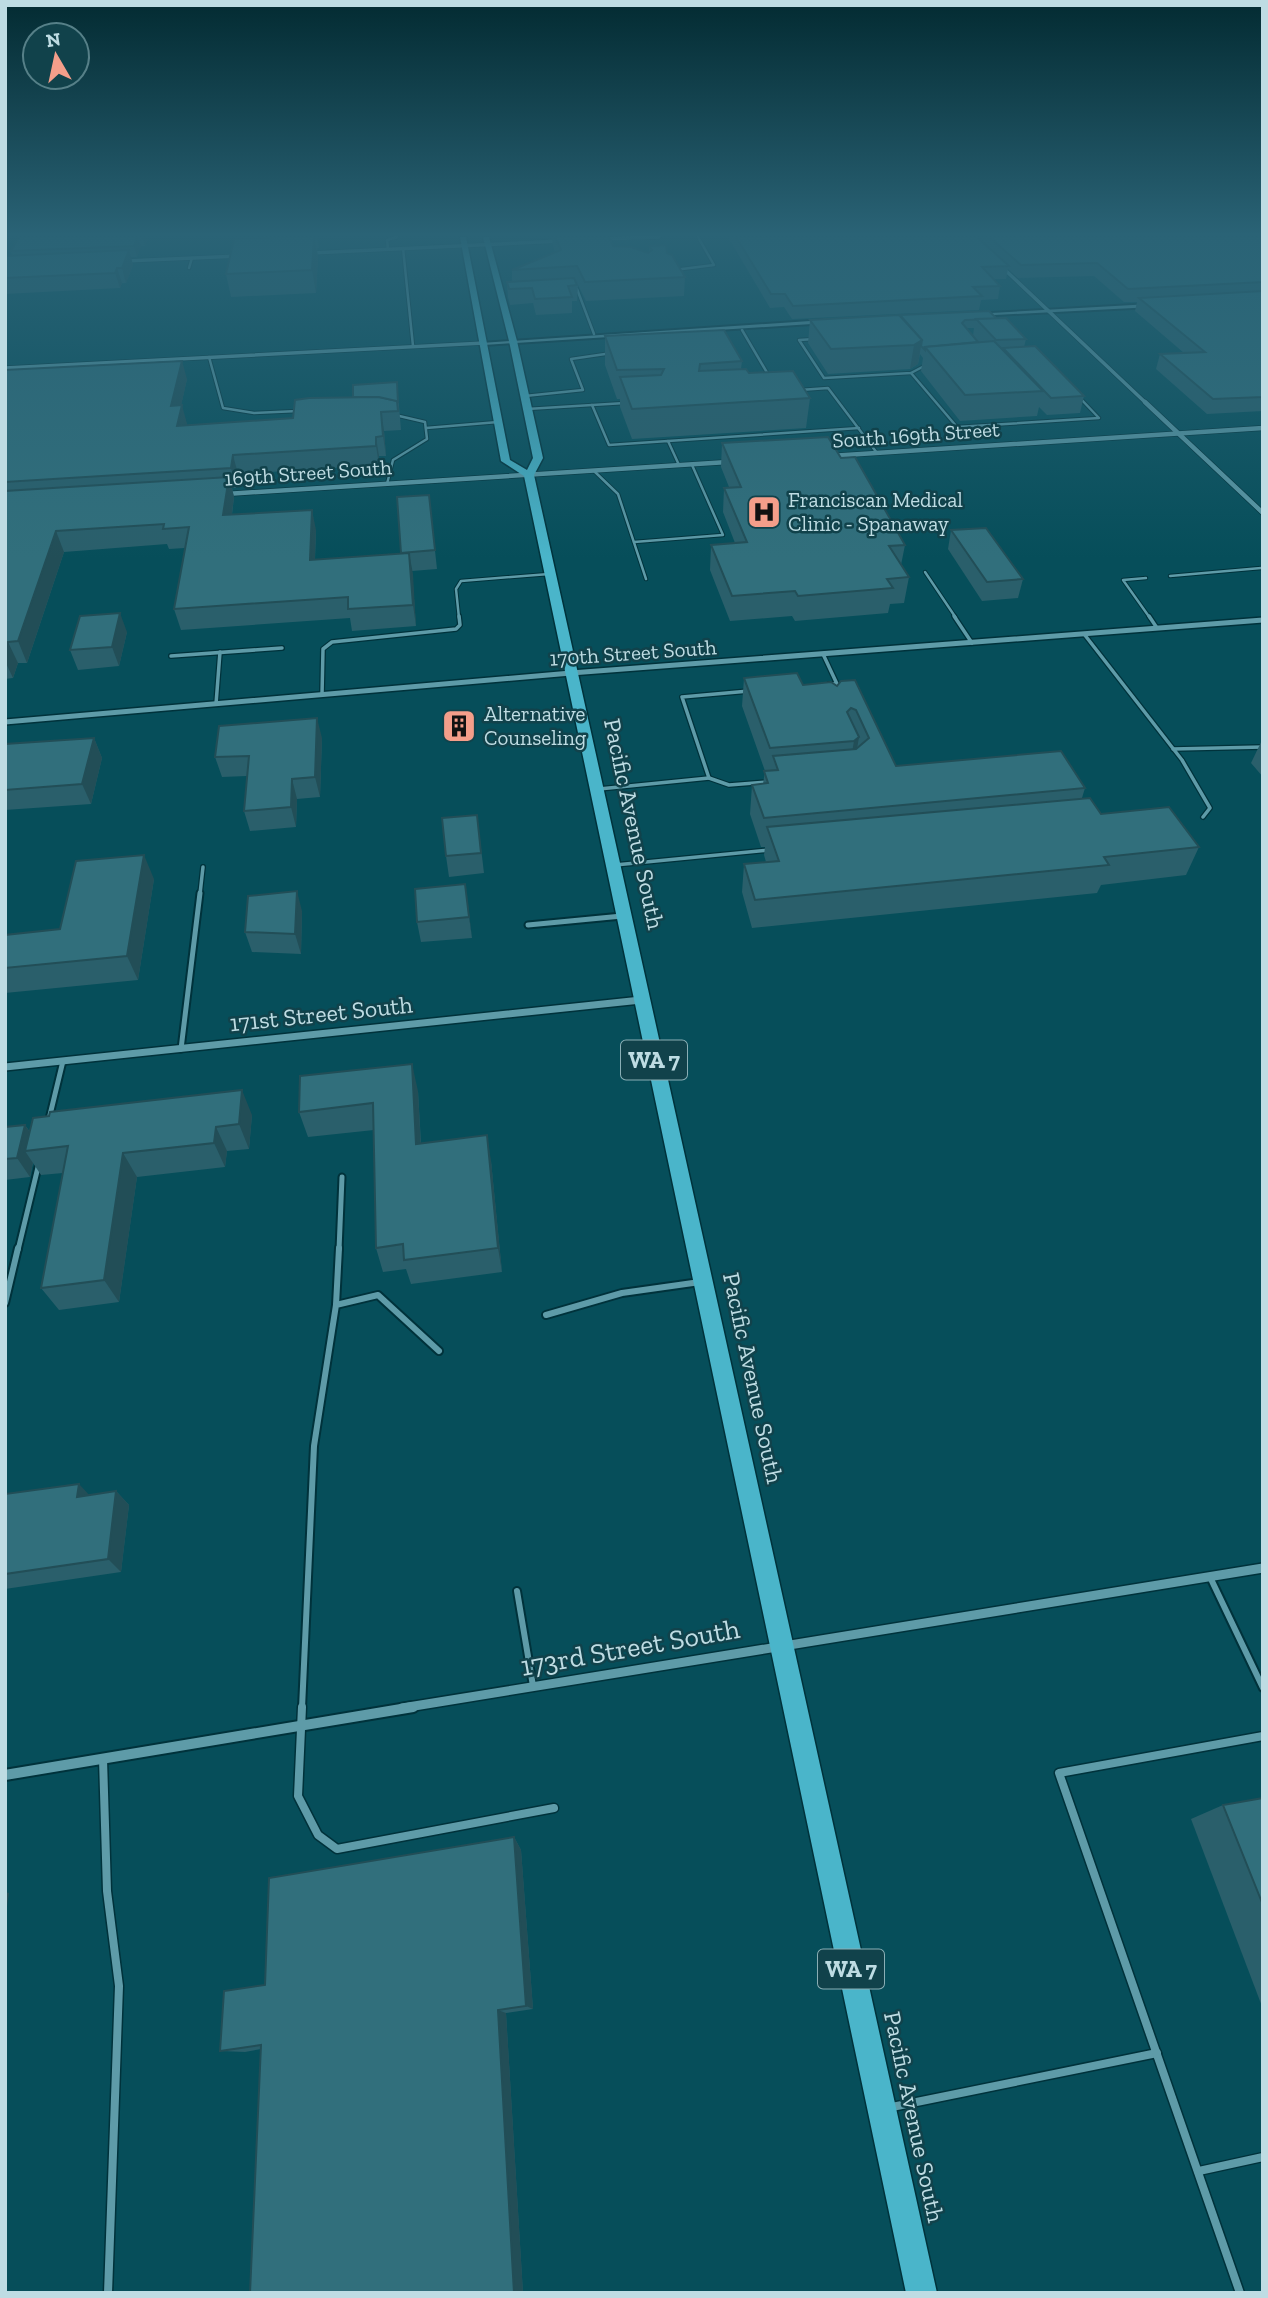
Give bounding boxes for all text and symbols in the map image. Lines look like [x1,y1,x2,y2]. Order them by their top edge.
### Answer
north arrow [21,21,91,91]
text: N [44,27,62,52]
street label: South 169th Street [831,416,1001,453]
street label: 169th Street South [223,454,393,491]
place label: Franciscan Medical Clinic - Spanaway [788,487,963,536]
hospital icon: Franciscan Medical Clinic - Spanaway [745,493,783,531]
street label: 170th Street South [549,634,717,671]
place label: Alternative Counseling [484,701,587,750]
building icon: Alternative Counseling [440,707,478,745]
street label: Pacific Avenue South [598,716,671,933]
street label: 171st Street South [228,989,414,1038]
road number: WA 7 [621,1040,687,1079]
street label: Pacific Avenue South [717,1270,790,1487]
street label: 173rd Street South [518,1612,743,1683]
road number: WA 7 [818,1950,884,1988]
street label: Pacific Avenue South [878,2009,951,2226]

